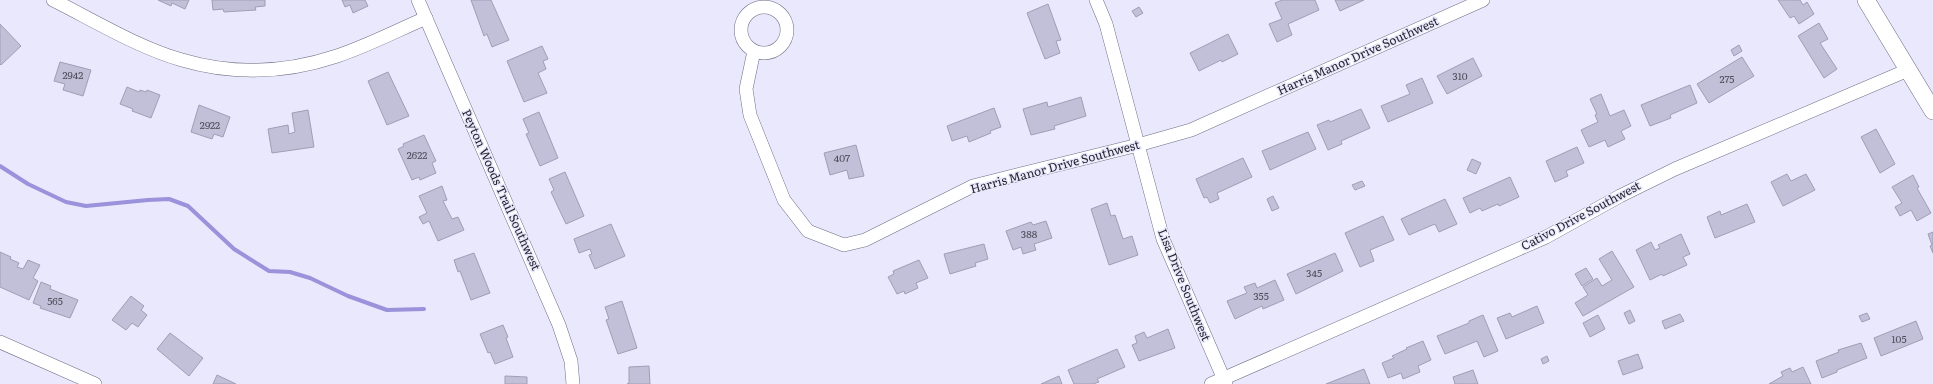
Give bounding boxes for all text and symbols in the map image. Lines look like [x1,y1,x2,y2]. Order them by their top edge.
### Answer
street label: Harris Manor Drive Southwest [1274,11,1441,99]
house number: 2942 [63,67,83,82]
house number: 310 [1452,68,1468,83]
house number: 275 [1720,71,1734,86]
street label: Peyton Woods Trail Southwest [458,106,546,273]
house number: 2922 [200,117,220,132]
street label: Harris Manor Drive Southwest [968,135,1142,197]
house number: 2622 [407,147,427,162]
house number: 407 [834,150,850,165]
street label: Cativo Drive Southwest [1518,176,1644,254]
house number: 388 [1021,226,1038,241]
street label: Lisa Drive Southwest [1154,226,1216,344]
house number: 345 [1306,265,1322,280]
house number: 355 [1253,288,1269,303]
house number: 565 [47,293,63,308]
house number: 105 [1892,331,1906,346]

